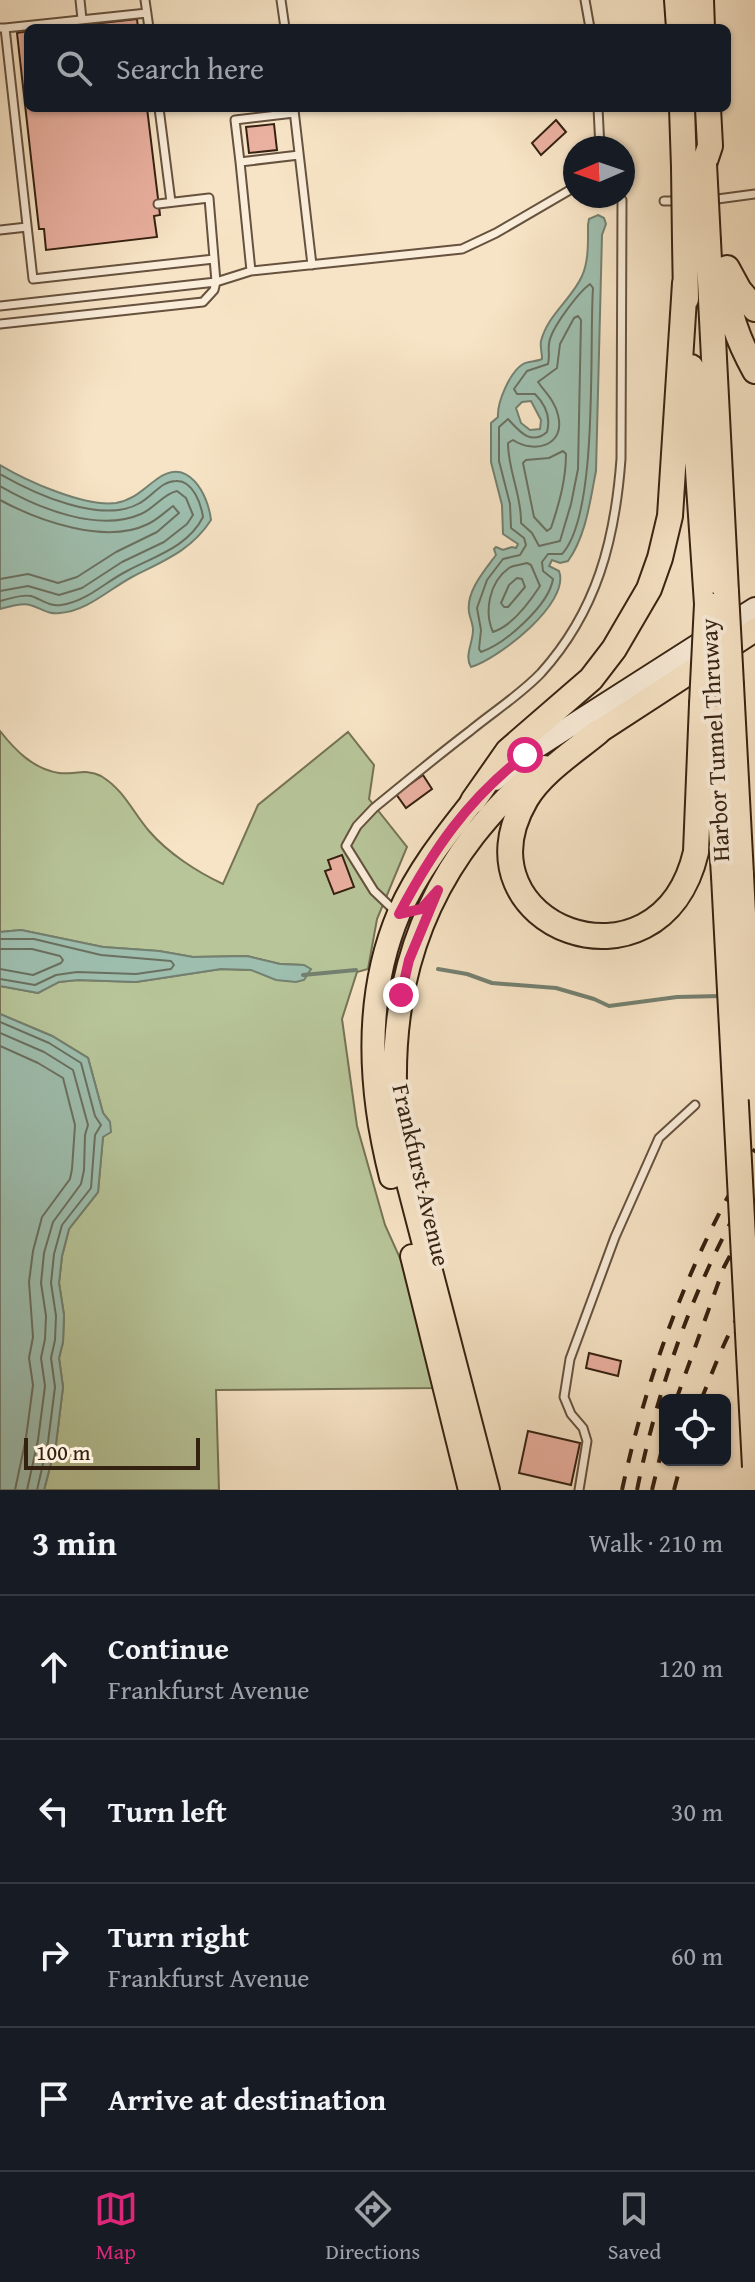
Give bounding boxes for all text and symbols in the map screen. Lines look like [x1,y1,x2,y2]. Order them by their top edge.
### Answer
search box [24,24,731,112]
icon: search [52,46,96,90]
text: Search here [116,46,264,90]
north arrow [563,136,635,208]
street label: Harbor Tunnel Thruway [691,618,738,863]
route start [507,737,543,773]
route end [383,977,419,1013]
street label: Frankfurst Avenue [384,1080,459,1269]
map controls [659,1394,731,1466]
button: locate [659,1394,731,1466]
scale bar [24,1434,200,1470]
text: 100 m [36,1436,91,1468]
text: 3 min [32,1518,117,1567]
text: Walk · 210 m [589,1523,723,1562]
text: Continue [108,1626,229,1670]
icon: ahead [32,1645,76,1689]
text: 120 m [658,1648,723,1687]
text: Frankfurst Avenue [108,1670,309,1709]
icon: left [32,1789,76,1833]
text: Turn left [108,1789,227,1833]
text: 30 m [671,1792,723,1831]
text: Turn right [108,1914,249,1958]
icon: right [32,1933,76,1977]
text: 60 m [671,1936,723,1975]
text: Frankfurst Avenue [108,1958,309,1997]
icon: arrive [32,2077,76,2121]
text: Arrive at destination [108,2077,386,2121]
tab: Map [94,2187,138,2267]
tab: Directions [326,2187,420,2267]
tab: Saved [608,2187,661,2267]

